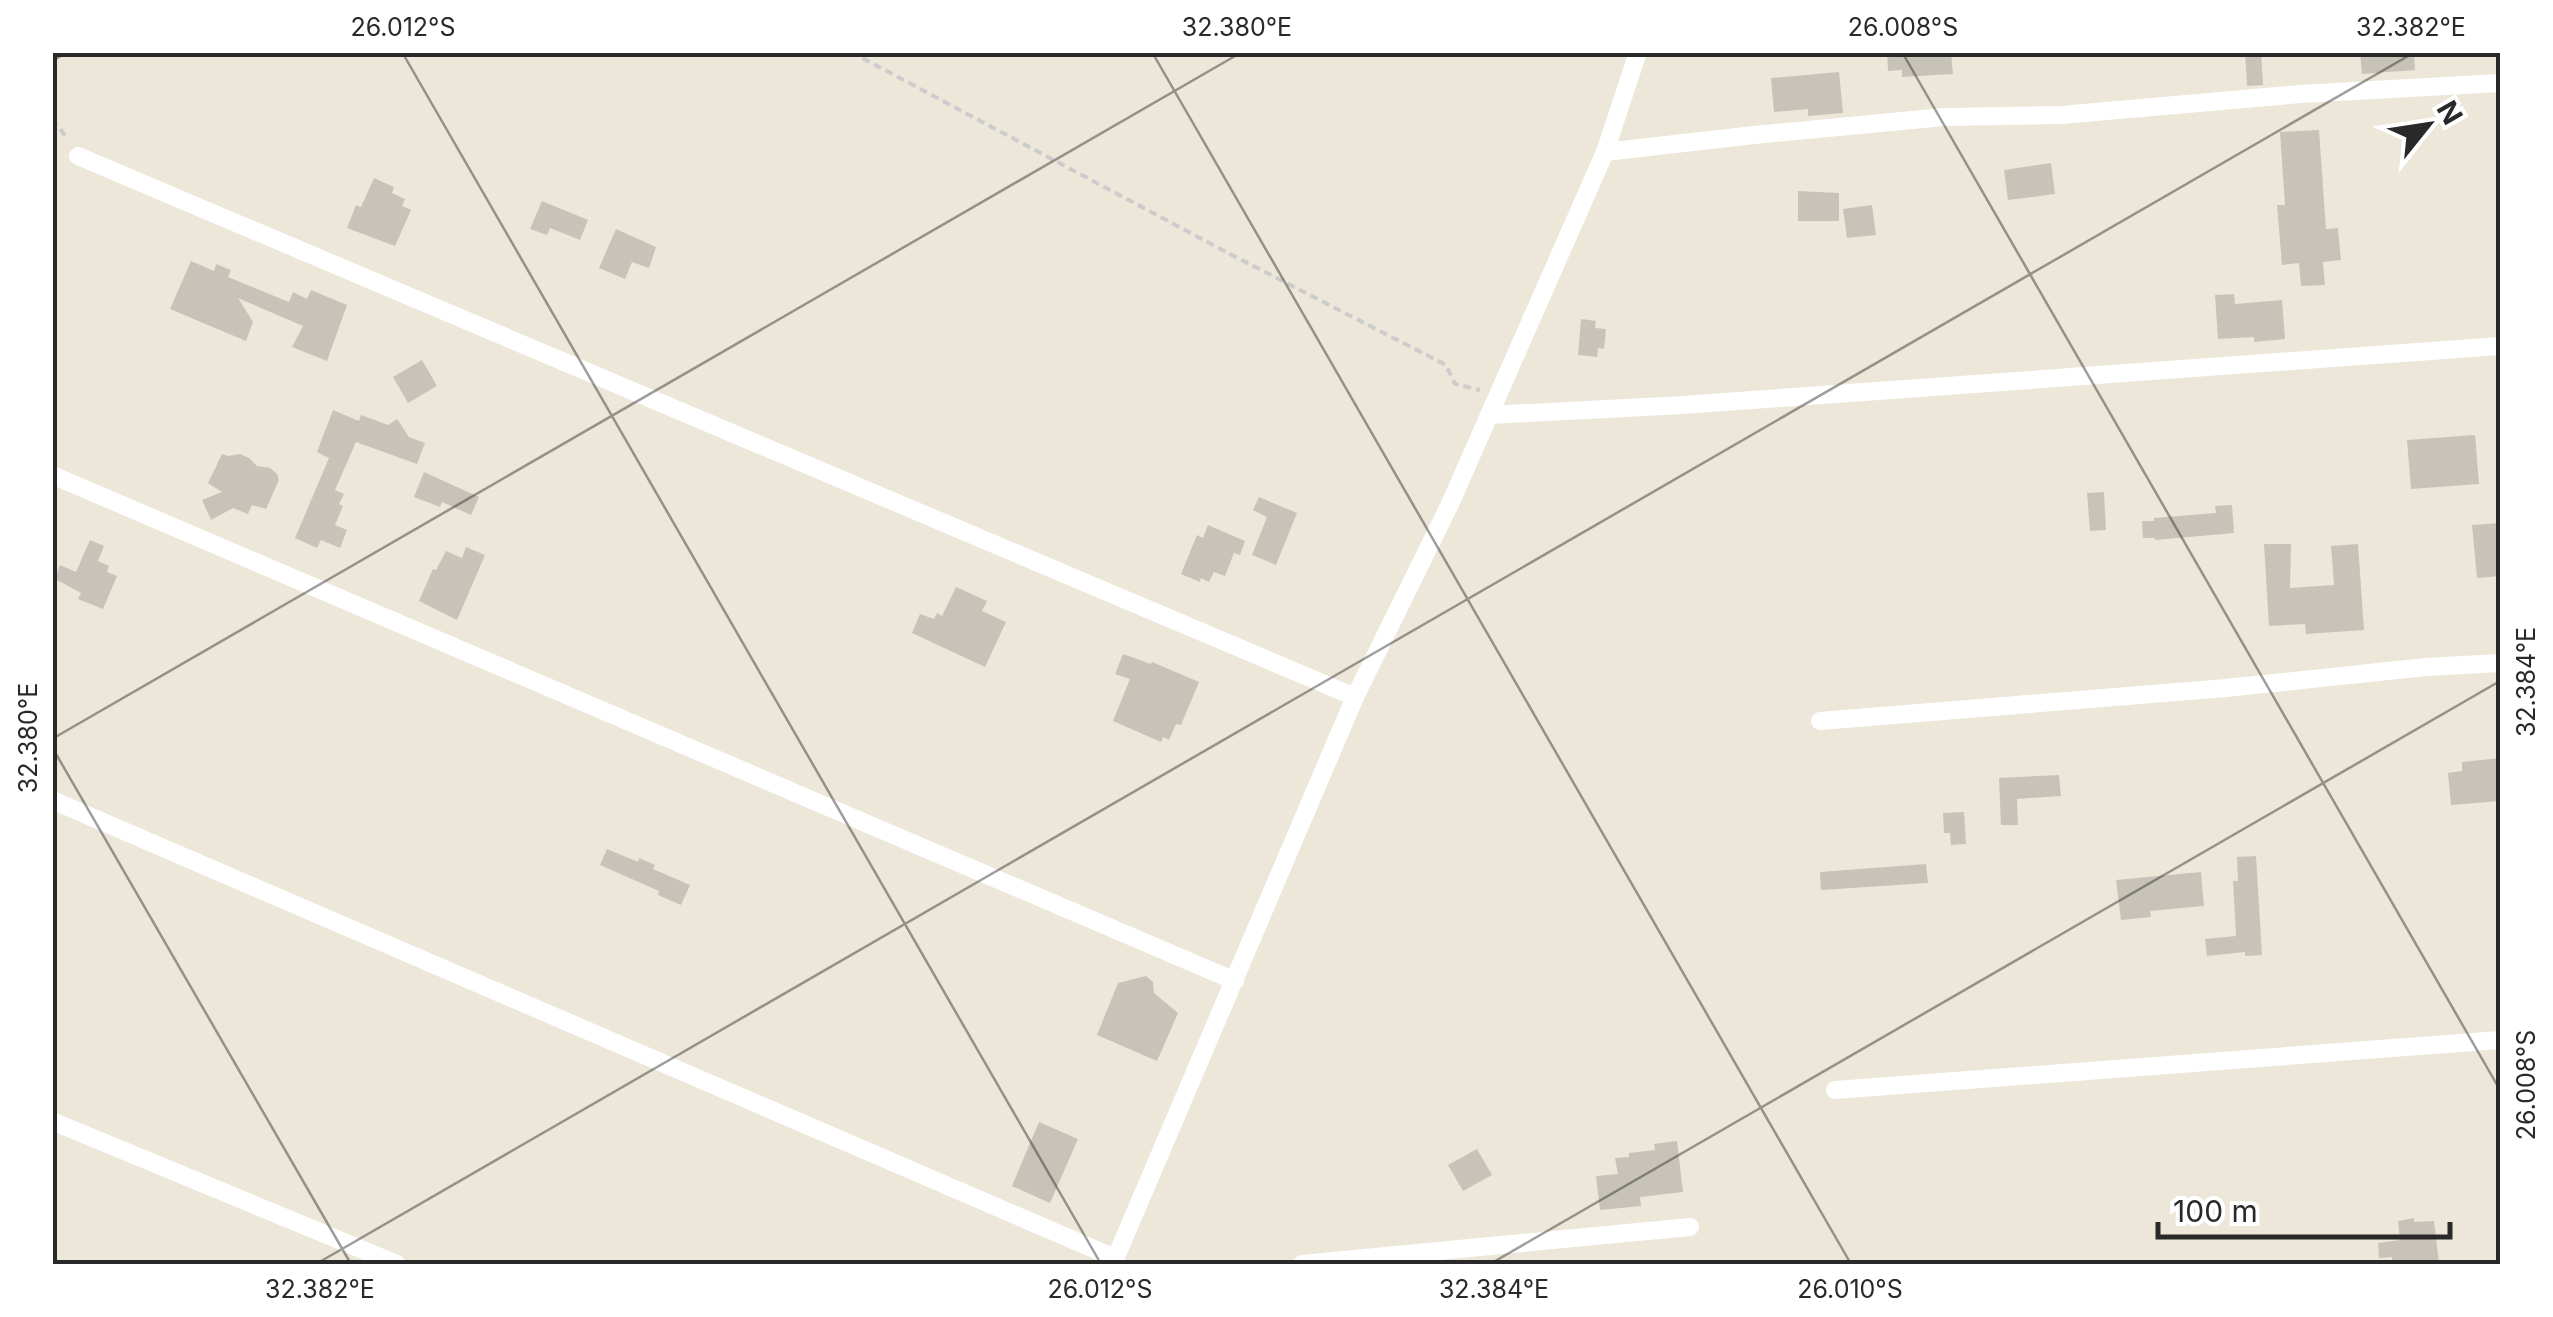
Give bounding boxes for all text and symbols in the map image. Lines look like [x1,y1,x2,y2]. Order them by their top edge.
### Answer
text: 26.012°S [350,12,456,42]
text: 32.380°E [1182,12,1292,42]
text: 26.008°S [1848,12,1958,42]
text: 32.382°E [2356,12,2466,42]
north arrow [2378,75,2478,175]
text: N [2430,95,2470,130]
text: 32.384°E [2511,627,2541,737]
text: 32.380°E [13,683,43,793]
text: 26.008°S [2511,1030,2541,1140]
scale bar [2158,1177,2450,1239]
text: 100 m [2173,1193,2258,1229]
text: 32.382°E [265,1274,375,1304]
text: 26.012°S [1047,1274,1153,1304]
text: 32.384°E [1439,1274,1549,1304]
text: 26.010°S [1797,1274,1903,1304]

